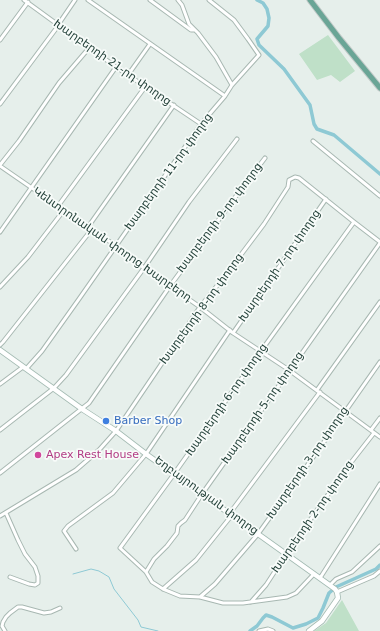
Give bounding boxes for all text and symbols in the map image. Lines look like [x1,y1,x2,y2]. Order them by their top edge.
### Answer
street label: Խարբերդի 21-րդ փողոց [51,17,173,109]
street label: Խարբերդի 11-րդ փողոց [122,111,216,233]
street label: Խարբերդի 9-րդ փողոց [174,161,266,275]
street label: Կենտրոնական փողոց Խարբերդ [30,185,194,305]
street label: Խարբերդի 7-րդ փողոց [236,207,324,325]
street label: Խարբերդի 8-րդ փողոց [157,251,247,367]
street label: Խարբերդի 6-րդ փողոց [183,341,271,459]
street label: Խարբերդի 5-րդ փողոց [219,349,307,467]
street label: Խարբերդի 3-րդ փողոց [264,404,352,522]
place label: Barber Shop [114,414,182,428]
marker: Barber Shop [101,416,111,426]
place label: Apex Rest House [46,448,139,462]
marker: Apex Rest House [33,450,43,460]
street label: Եղբայրության փողոց [151,454,261,538]
street label: Խարբերդի 2-րդ փողոց [269,458,357,576]

